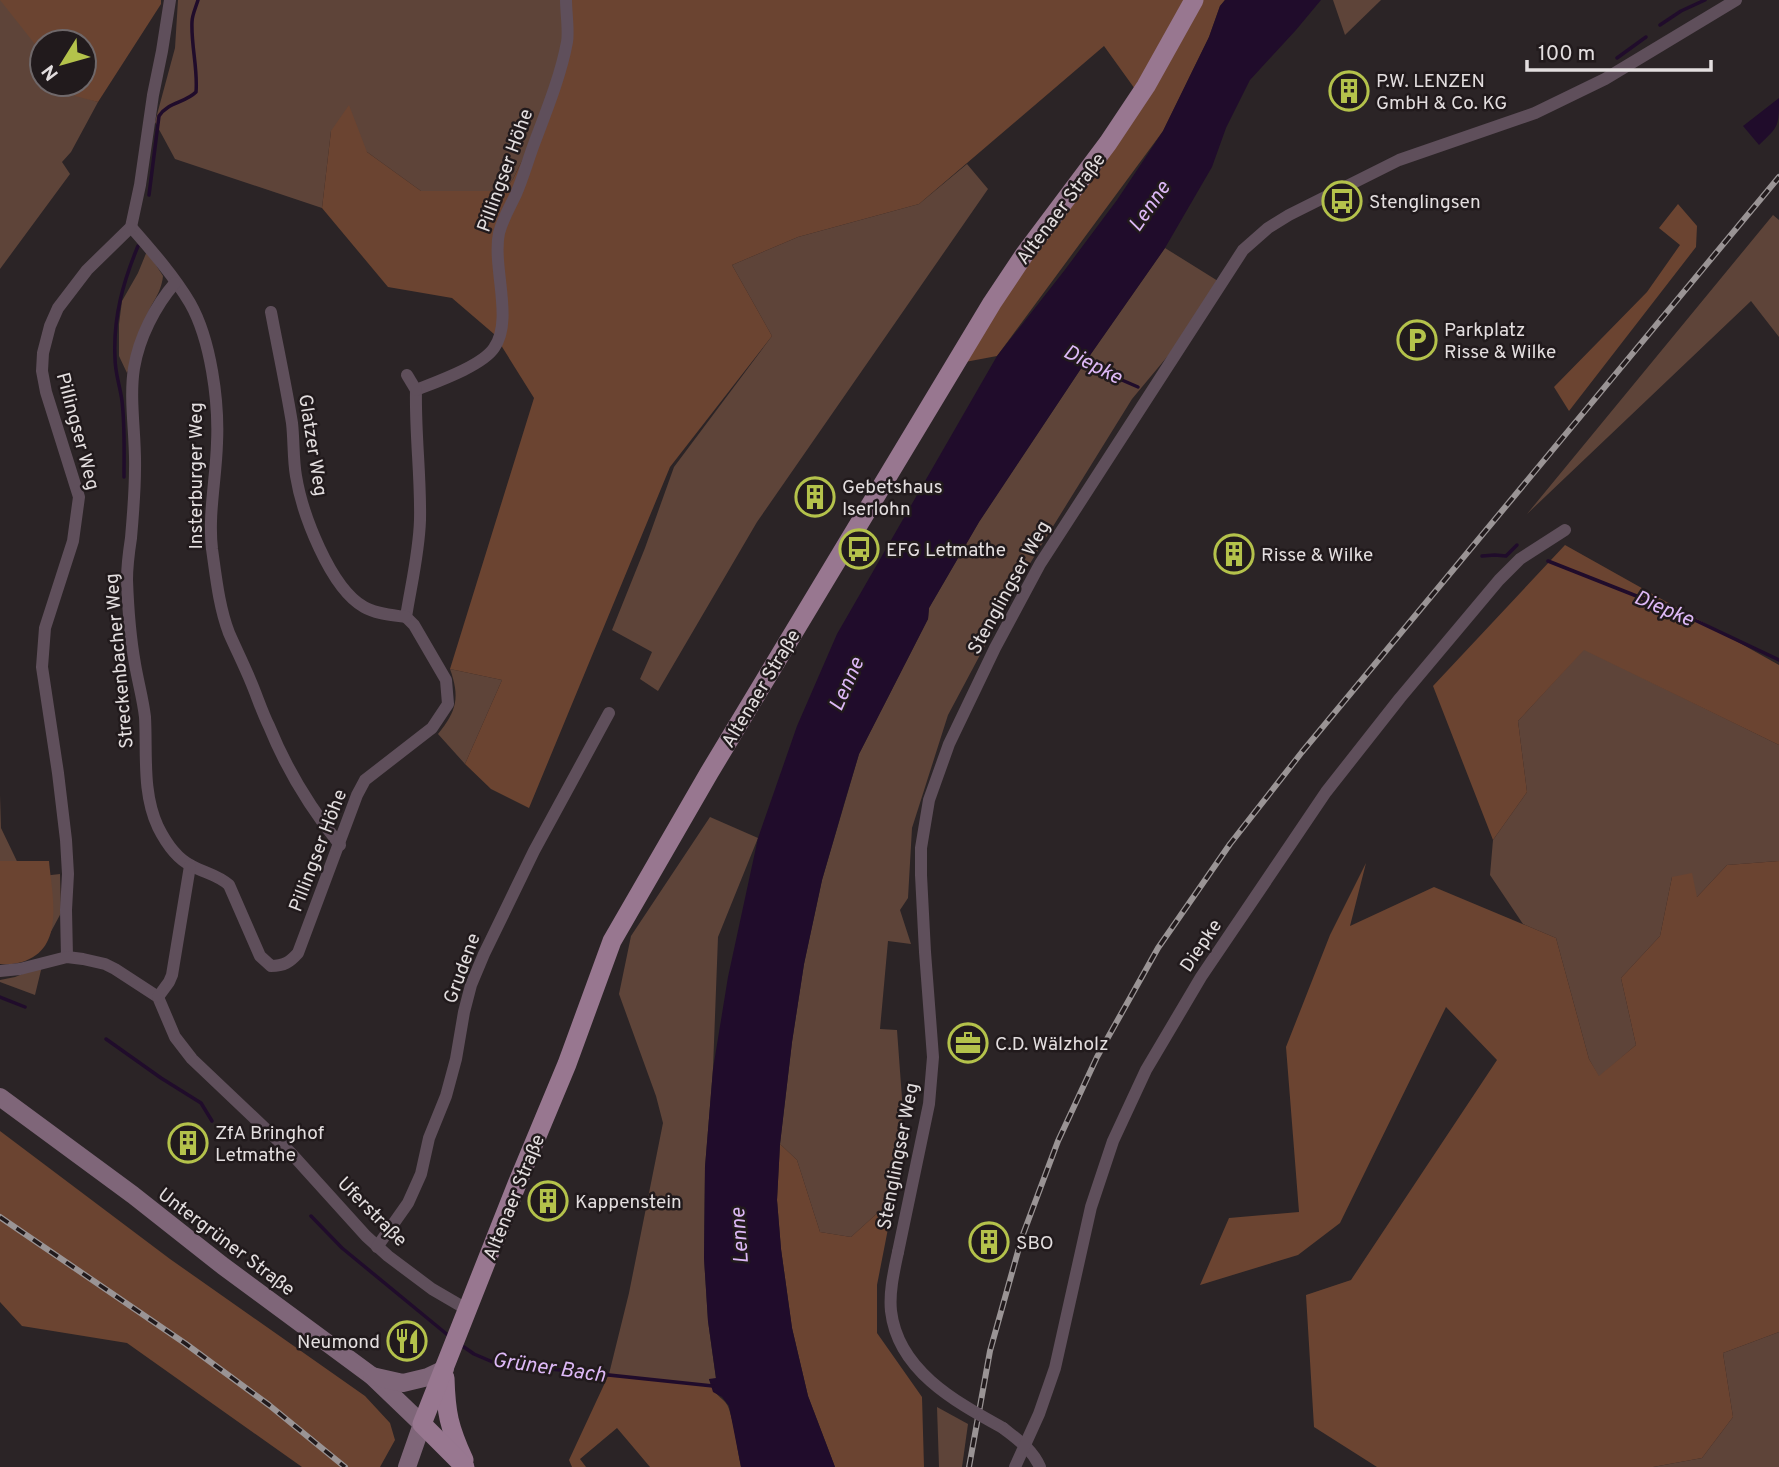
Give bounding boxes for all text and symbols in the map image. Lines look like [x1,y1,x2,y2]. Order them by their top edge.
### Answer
north arrow [28,28,98,98]
scale bar [1527,28,1711,72]
text: 100 m [1538,41,1595,68]
text: N [37,59,65,85]
building icon: P.W. LENZEN GmbH & Co. KG [1328,70,1370,112]
place label: P.W. LENZEN GmbH & Co. KG [1376,70,1507,116]
street label: Pillingser Höhe [472,106,539,236]
street label: Altenaer Straße [1012,148,1111,270]
water label: Lenne [1123,175,1178,238]
bus stop icon: Stenglingsen [1321,180,1363,222]
place label: Stenglingsen [1369,191,1481,215]
parking icon: Parkplatz Risse & Wilke [1396,319,1438,361]
place label: Parkplatz Risse & Wilke [1444,319,1556,365]
water label: Diepke [1058,339,1127,392]
street label: Pillingser Weg [50,370,104,493]
street label: Glatzer Weg [292,393,332,498]
street label: Insterburger Weg [185,402,209,550]
building icon: Gebetshaus Iserlohn [794,476,836,518]
place label: Gebetshaus Iserlohn [842,476,943,522]
street label: Stenglingser Weg [963,517,1056,659]
bus stop icon: EFG Letmathe [838,528,880,570]
building icon: Risse & Wilke [1213,533,1255,575]
place label: EFG Letmathe [886,539,1006,563]
place label: Risse & Wilke [1261,544,1373,568]
street label: Streckenbacher Weg [100,572,140,749]
water label: Diepke [1630,585,1698,634]
street label: Altenaer Straße [717,625,806,753]
water label: Lenne [824,652,872,716]
street label: Pillingser Höhe [284,786,353,915]
street label: Diepke [1175,915,1228,977]
street label: Grudene [439,930,487,1007]
office icon: C.D. Wälzholz [947,1022,989,1064]
place label: C.D. Wälzholz [995,1033,1109,1057]
street label: Stenglingser Weg [873,1081,925,1232]
building icon: ZfA Bringhof Letmathe [167,1122,209,1164]
place label: ZfA Bringhof Letmathe [215,1122,325,1168]
street label: Altenaer Straße [479,1131,551,1264]
street label: Uferstraße [331,1172,412,1253]
building icon: Kappenstein [527,1180,569,1222]
street label: Untergrüner Straße [153,1183,299,1302]
place label: Kappenstein [575,1191,682,1215]
water label: Lenne [725,1206,756,1265]
building icon: SBO [968,1221,1010,1263]
place label: SBO [1016,1232,1054,1256]
restaurant icon: Neumond [386,1320,428,1362]
place label: Neumond [297,1331,380,1355]
water label: Grüner Bach [490,1347,608,1390]

